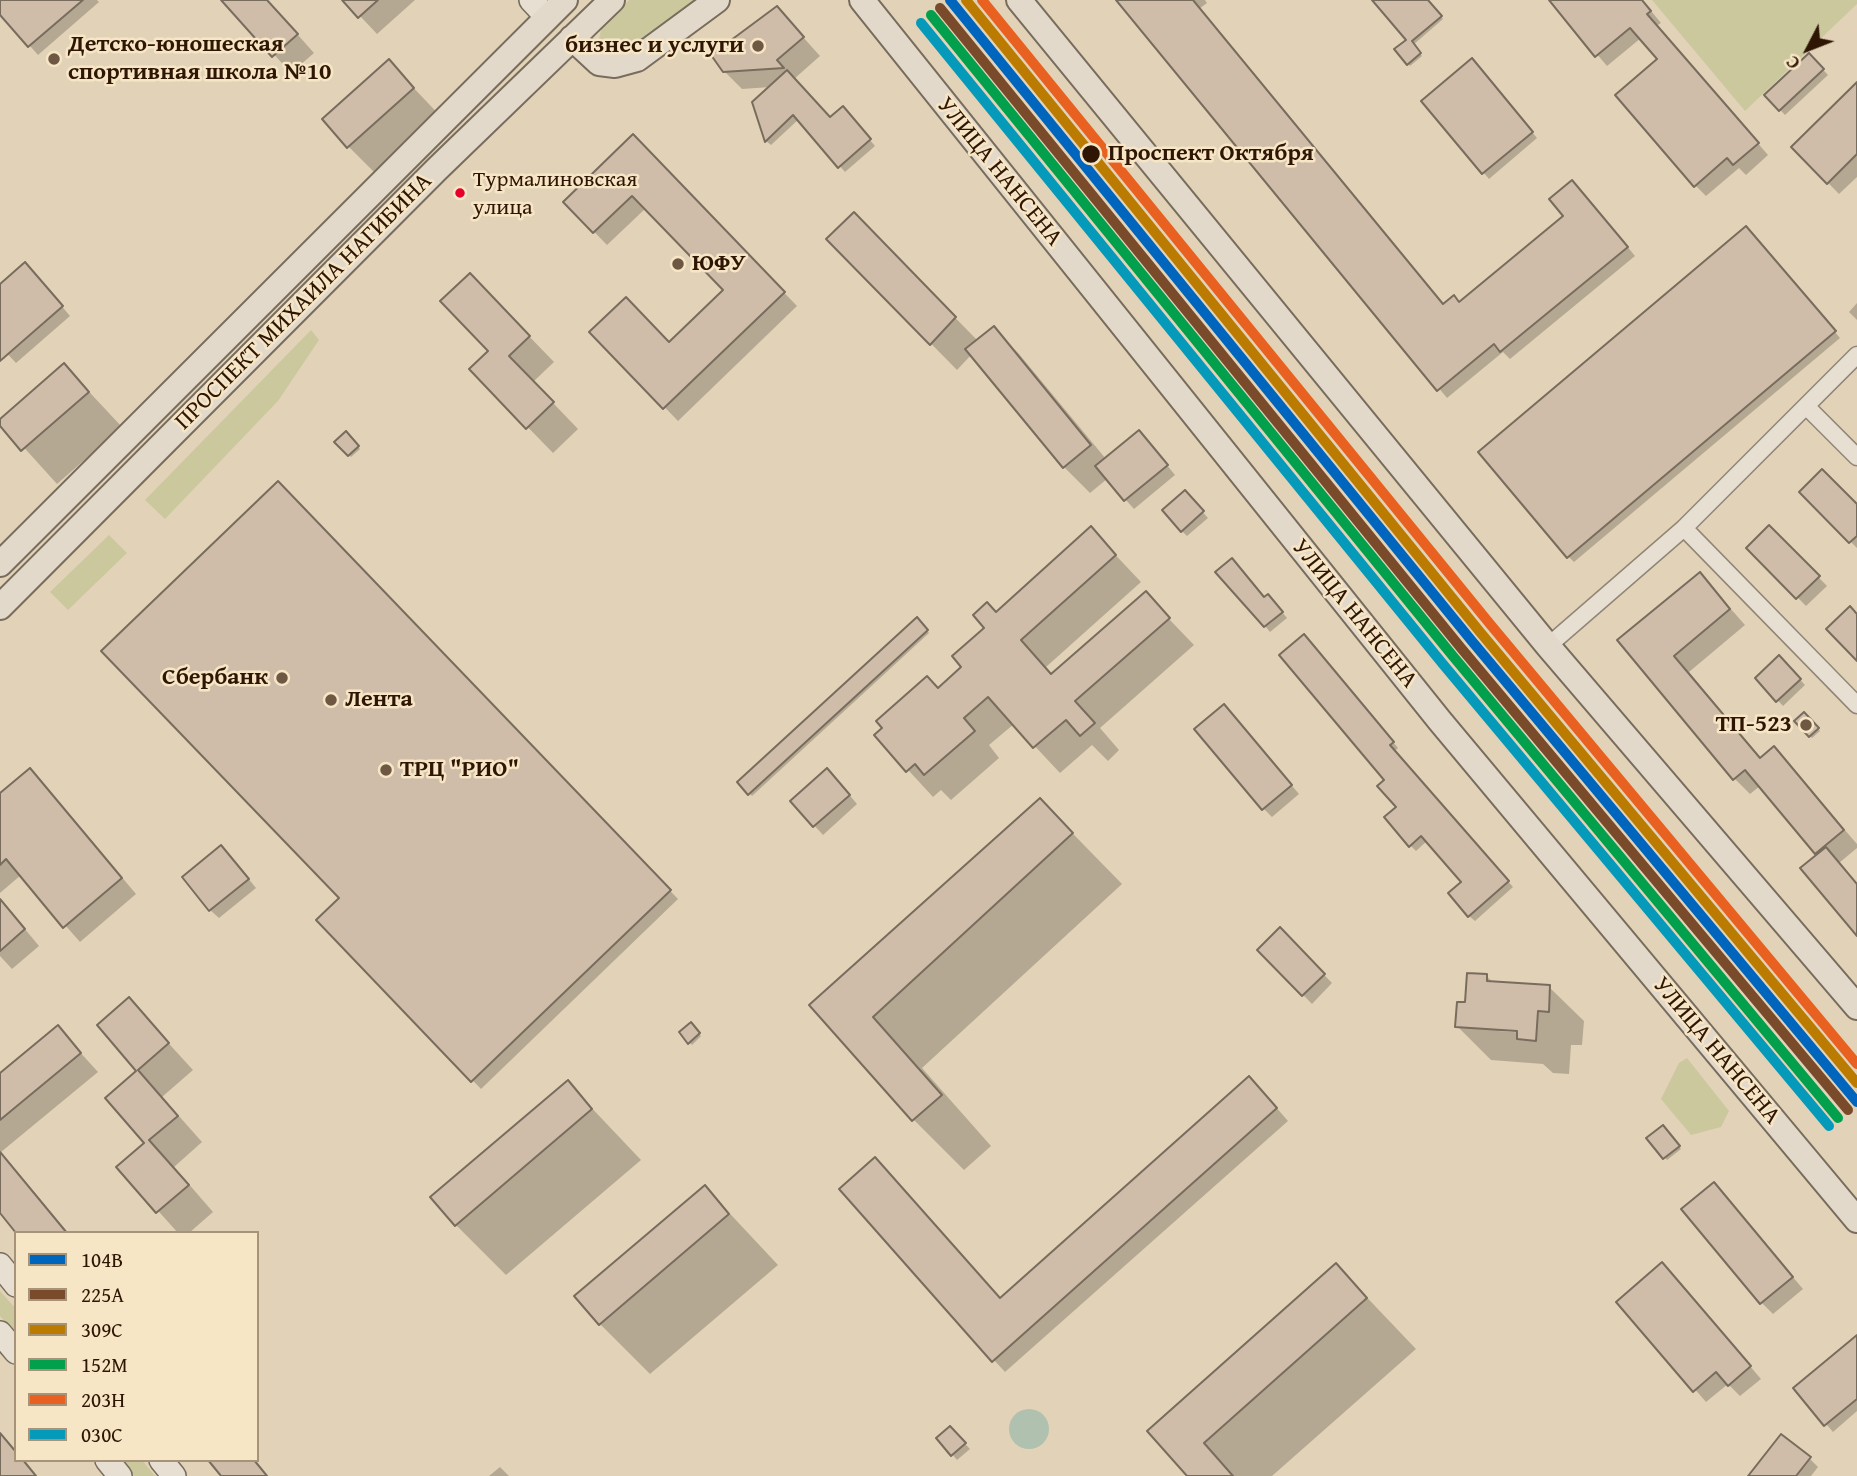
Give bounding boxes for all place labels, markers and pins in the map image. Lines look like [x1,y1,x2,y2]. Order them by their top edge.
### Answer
place label: Детско-юношеская спортивная школа №10 [68,31,332,87]
place label: бизнес и услуги [565,32,744,60]
marker: бизнес и услуги [750,38,766,54]
marker: Детско-юношеская спортивная школа №10 [46,51,62,67]
place label: Проспект Октября [1108,140,1314,168]
marker: Проспект Октября [1080,143,1102,165]
place label: Турмалиновская улица [473,167,637,218]
marker: Турмалиновская улица [453,186,467,200]
place label: ЮФУ [692,250,745,278]
marker: ЮФУ [670,256,686,272]
place label: Сбербанк [162,664,268,692]
marker: Сбербанк [274,670,290,686]
place label: Лента [345,686,413,714]
marker: Лента [323,692,339,708]
place label: ТП-523 [1716,711,1792,739]
marker: ТП-523 [1798,717,1814,733]
place label: ТРЦ "РИО" [400,756,519,784]
marker: ТРЦ "РИО" [378,762,394,778]

